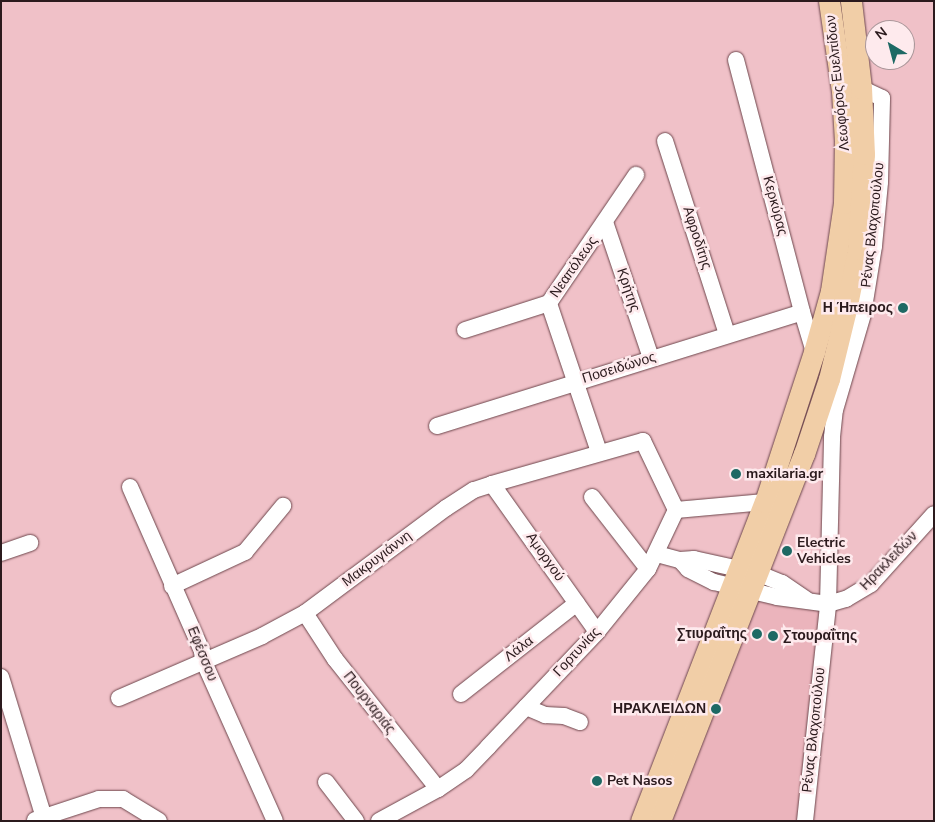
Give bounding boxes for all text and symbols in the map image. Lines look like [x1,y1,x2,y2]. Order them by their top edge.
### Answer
street label: Λεωφόρος Ευελπίδων [822,14,854,152]
north arrow [865,20,915,70]
text: N [871,23,891,44]
street label: Ρένας Βλαχοπούλου [858,162,888,288]
street label: Κερκύρας [759,174,791,238]
street label: Αφροδίτης [679,204,715,272]
street label: Νεαπόλεως [547,233,601,301]
street label: Κρήτης [613,266,643,314]
place label: Η Ήπειρος [823,300,893,316]
marker: Η Ήπειρος [897,302,909,314]
street label: Ποσειδώνος [580,349,658,387]
place label: maxilaria.gr [746,466,823,482]
marker: maxilaria.gr [730,468,742,480]
street label: Μακρυγιάννη [339,528,415,590]
street label: Ηρακλειδών [857,528,921,594]
street label: Αμοργού [522,529,568,585]
place label: Electric Vehicles [797,535,851,568]
marker: Electric Vehicles [781,545,793,557]
street label: Εφέσσου [183,624,221,684]
street label: Γορτυνίας [550,624,604,680]
place label: Στιυραΐτης [677,626,747,642]
marker: Στιυραΐτης [751,628,763,640]
place label: Στουραΐτης [783,628,857,644]
marker: Στουραΐτης [767,630,779,642]
street label: Λάλα [501,632,537,666]
street label: Ρένας Βλαχοπούλου [799,667,829,793]
street label: Πουρναριάς [339,668,399,738]
place label: ΗΡΑΚΛΕΙΔΩΝ [613,701,706,717]
marker: ΗΡΑΚΛΕΙΔΩΝ [710,703,722,715]
place label: Pet Nasos [607,773,672,789]
marker: Pet Nasos [591,775,603,787]

